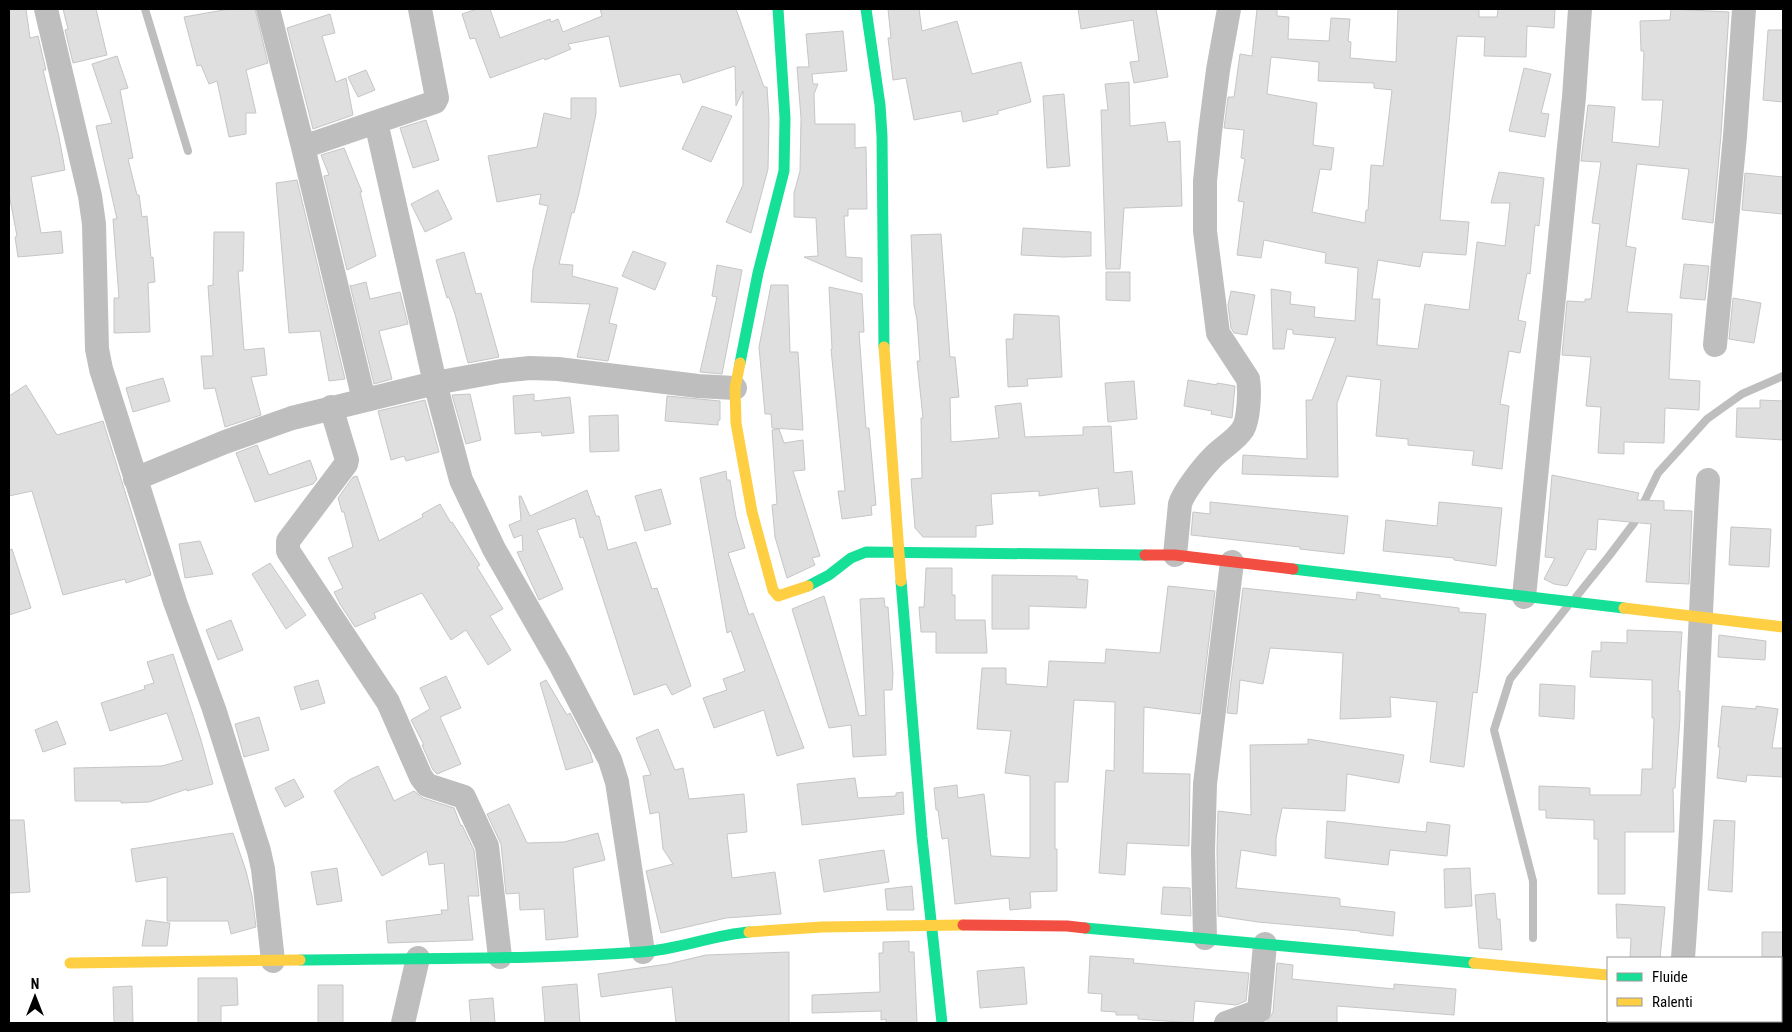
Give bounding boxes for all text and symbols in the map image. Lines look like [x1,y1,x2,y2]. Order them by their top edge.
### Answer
legend [1607,957,1782,1022]
text: Fluide [1652,968,1688,986]
north arrow [10,972,60,1022]
text: N [31,976,39,992]
text: Ralenti [1652,993,1693,1011]

